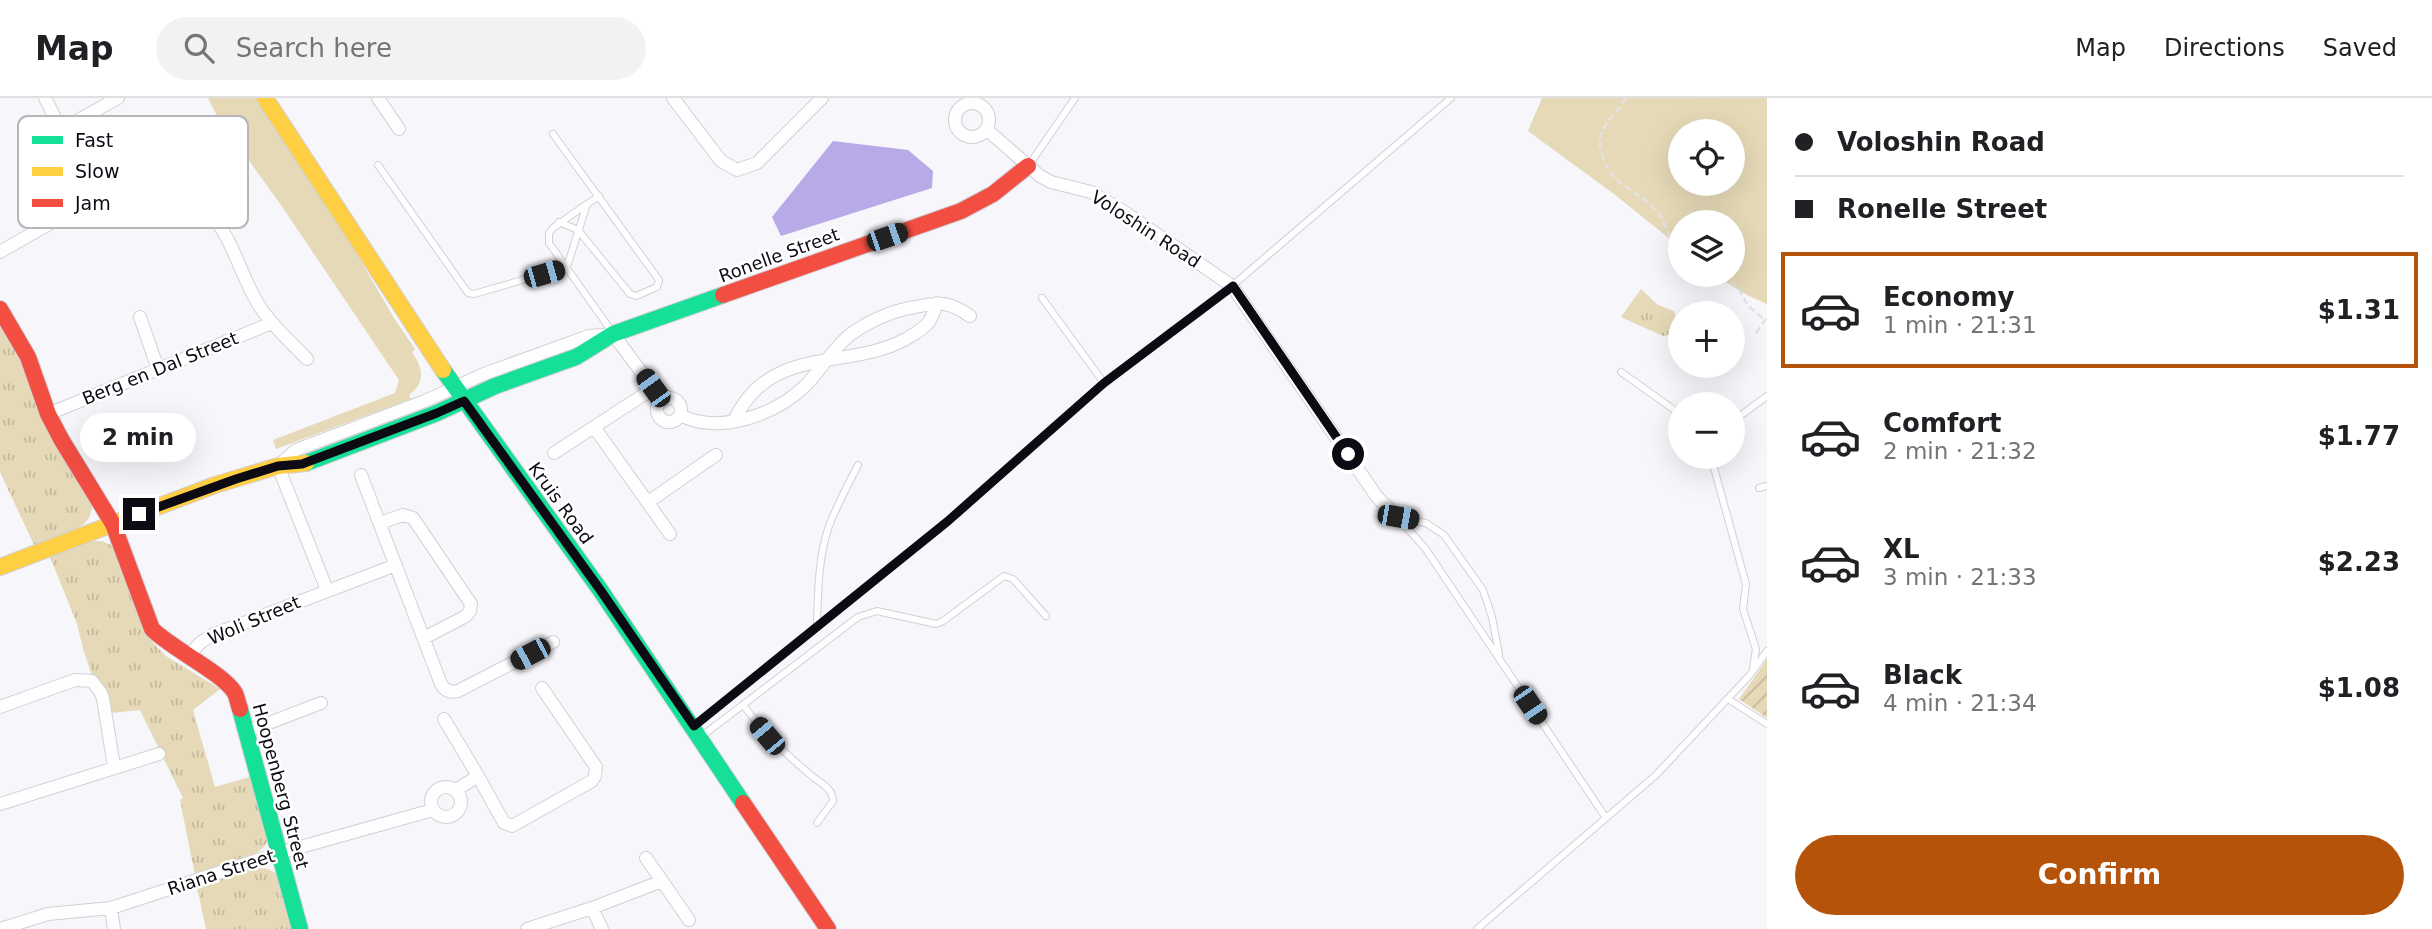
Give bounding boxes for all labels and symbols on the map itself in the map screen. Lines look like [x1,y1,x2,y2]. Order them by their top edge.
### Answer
legend [18,116,248,228]
text: Fast [75,129,113,151]
text: Slow [75,160,120,182]
street label: Voloshin Road [1087,186,1205,272]
text: Jam [74,192,111,214]
car [864,220,911,254]
street label: Ronelle Street [716,223,842,287]
car [521,258,568,290]
street label: Berg en Dal Street [79,327,241,409]
car [633,365,674,411]
callout: 2 min [81,412,197,462]
route start [1332,438,1364,470]
street label: Kruis Road [524,458,598,548]
route end [123,498,155,530]
car [1376,503,1421,531]
street label: Woli Street [205,591,303,649]
car [507,635,554,673]
car [1510,682,1551,728]
street label: Hoopenberg Street [249,701,313,871]
car [746,713,789,759]
street label: Riana Street [165,845,277,899]

